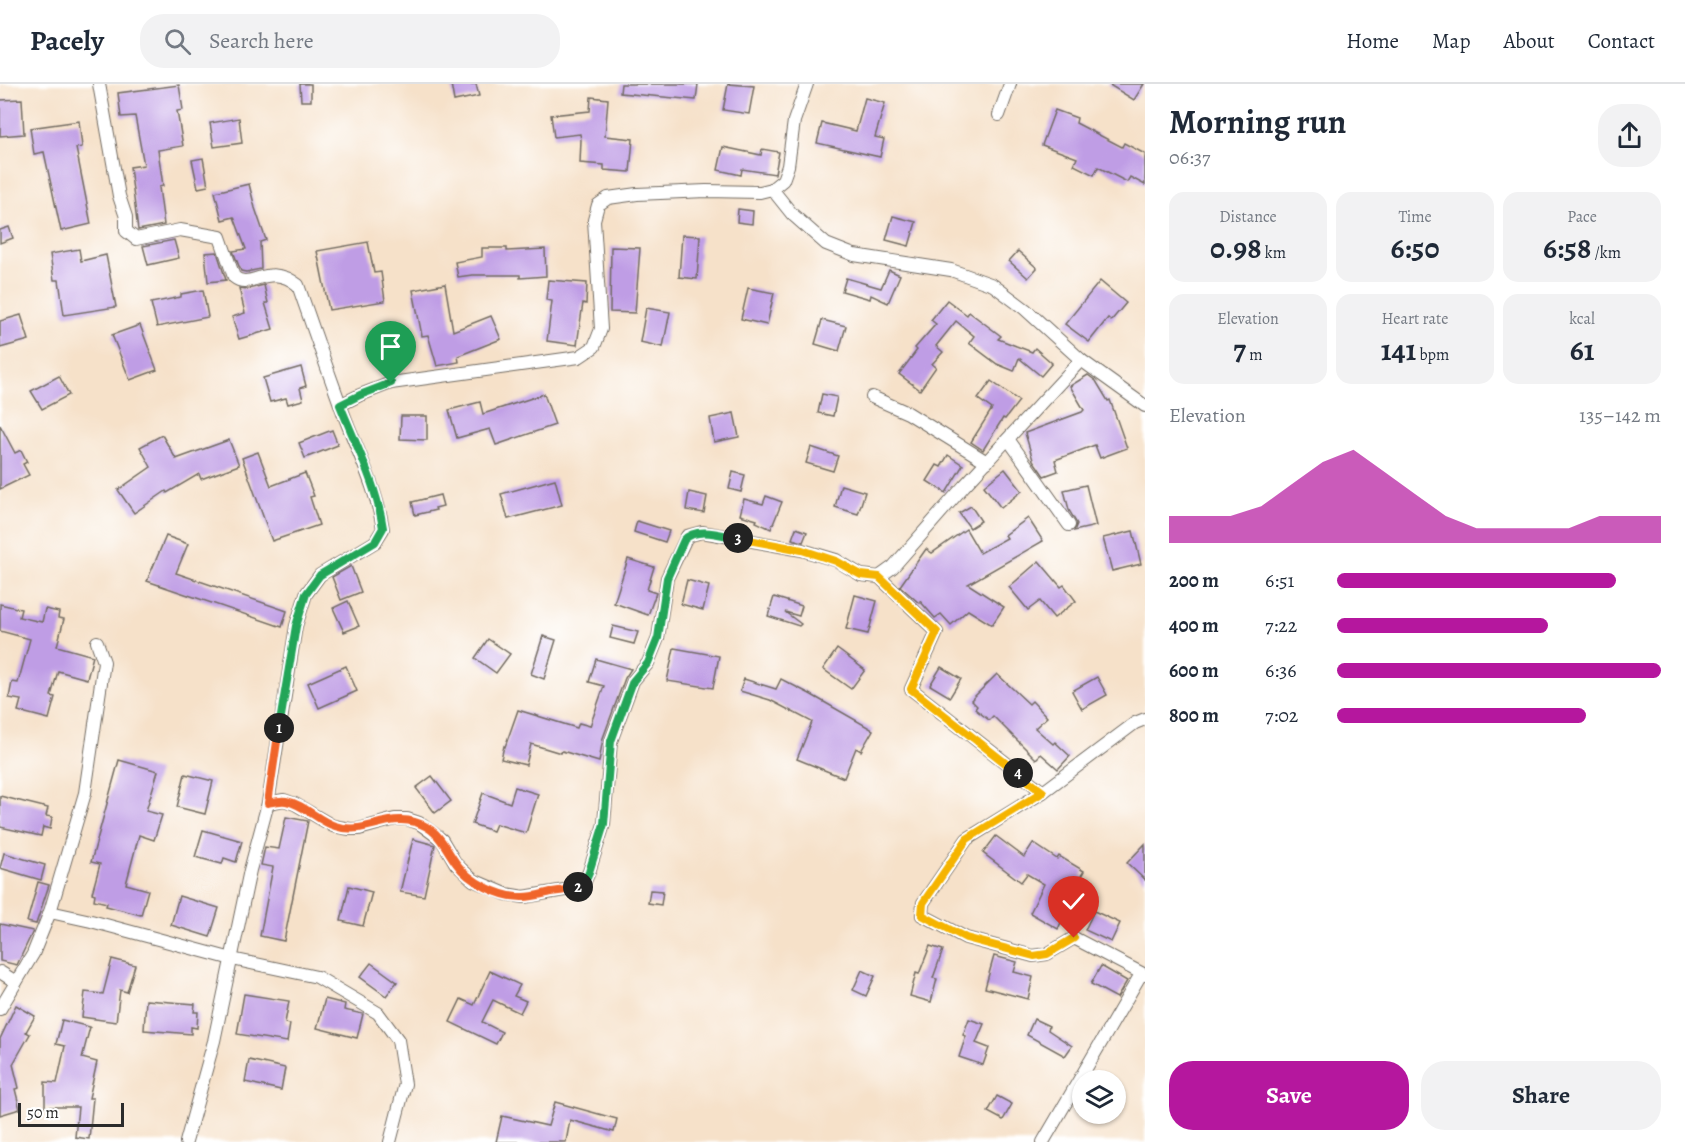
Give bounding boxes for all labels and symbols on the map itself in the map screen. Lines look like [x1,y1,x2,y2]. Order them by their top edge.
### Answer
pin [365,321,416,383]
pin: 3 [723,523,753,553]
pin: 1 [264,713,294,743]
pin: 4 [1003,758,1033,788]
pin: 2 [563,872,593,902]
pin [1048,876,1099,938]
scale bar [18,1100,124,1128]

